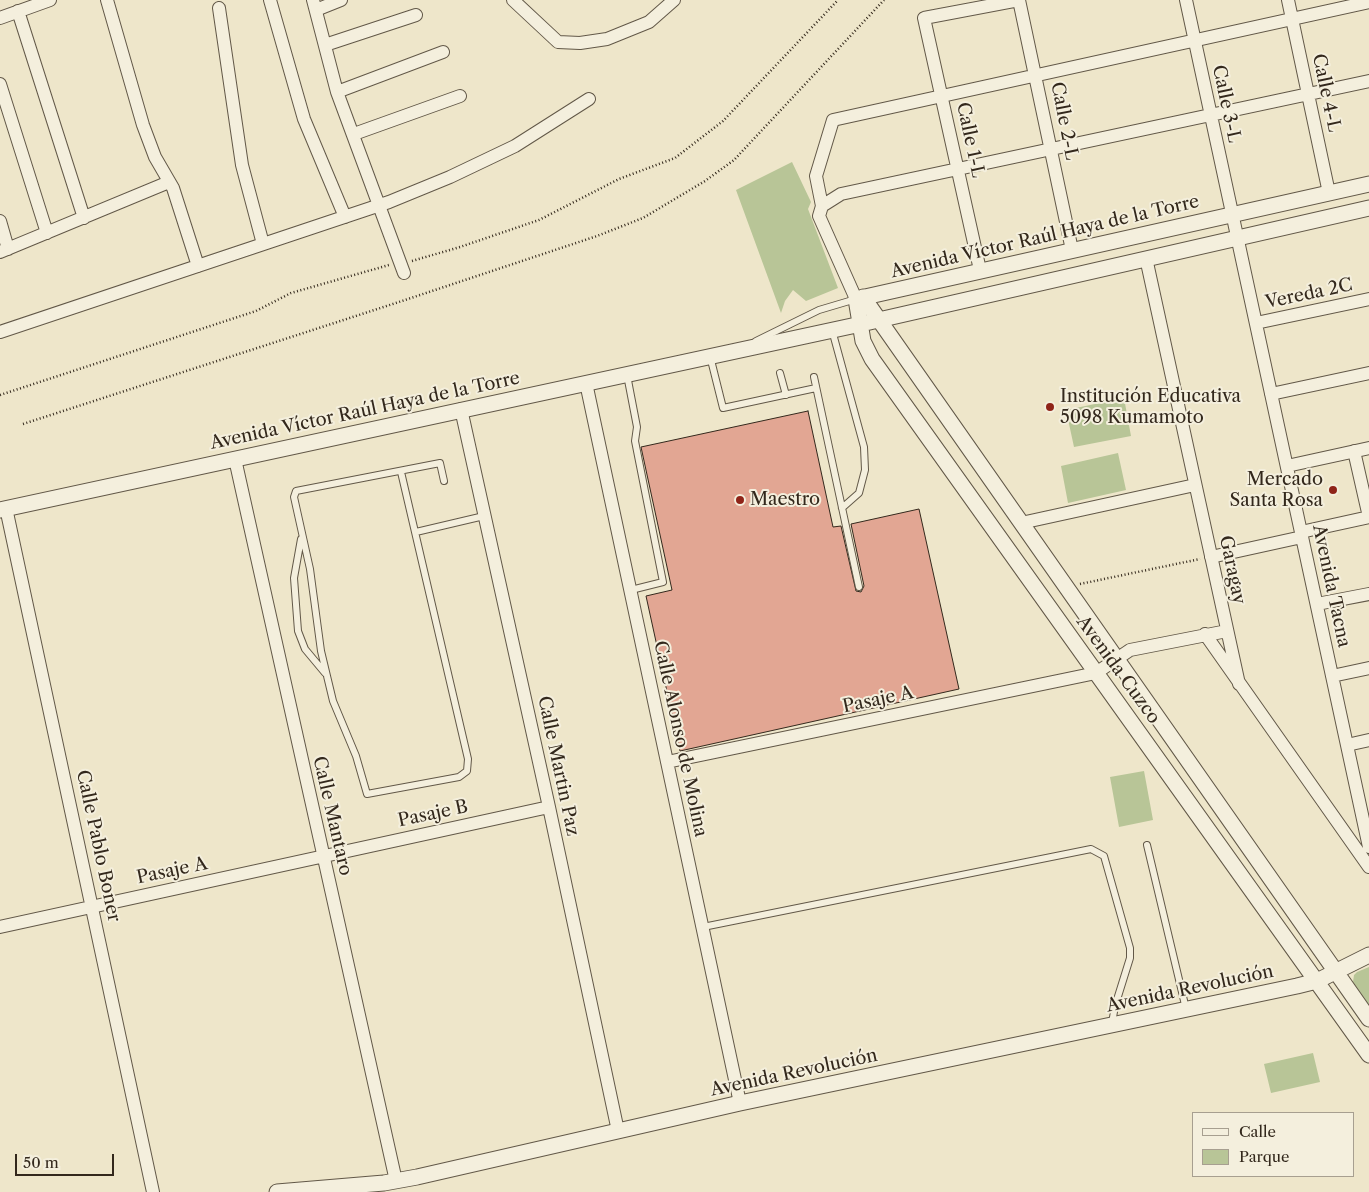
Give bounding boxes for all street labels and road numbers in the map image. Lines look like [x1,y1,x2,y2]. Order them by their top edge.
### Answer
street label: Calle 4-L [1307,52,1345,134]
street label: Calle 3-L [1207,63,1245,145]
street label: Calle 2-L [1046,80,1082,162]
street label: Calle 1-L [951,100,989,180]
street label: Avenida Víctor Raúl Haya de la Torre [889,191,1201,283]
street label: Vereda 2C [1264,274,1354,314]
street label: Avenida Víctor Raúl Haya de la Torre [208,368,522,454]
street label: Avenida Tacna [1307,523,1355,649]
street label: Garagay [1214,534,1250,606]
street label: Avenida Cuzco [1072,612,1164,728]
street label: Calle Alonso de Molina [649,639,711,839]
street label: Pasaje A [841,682,915,718]
street label: Calle Martin Paz [533,694,583,838]
street label: Calle Mantaro [308,754,356,878]
street label: Calle Pablo Boner [71,768,125,924]
street label: Pasaje B [396,796,470,832]
street label: Pasaje A [135,853,209,889]
street label: Avenida Revolución [1104,961,1276,1017]
street label: Avenida Revolución [708,1045,880,1101]

